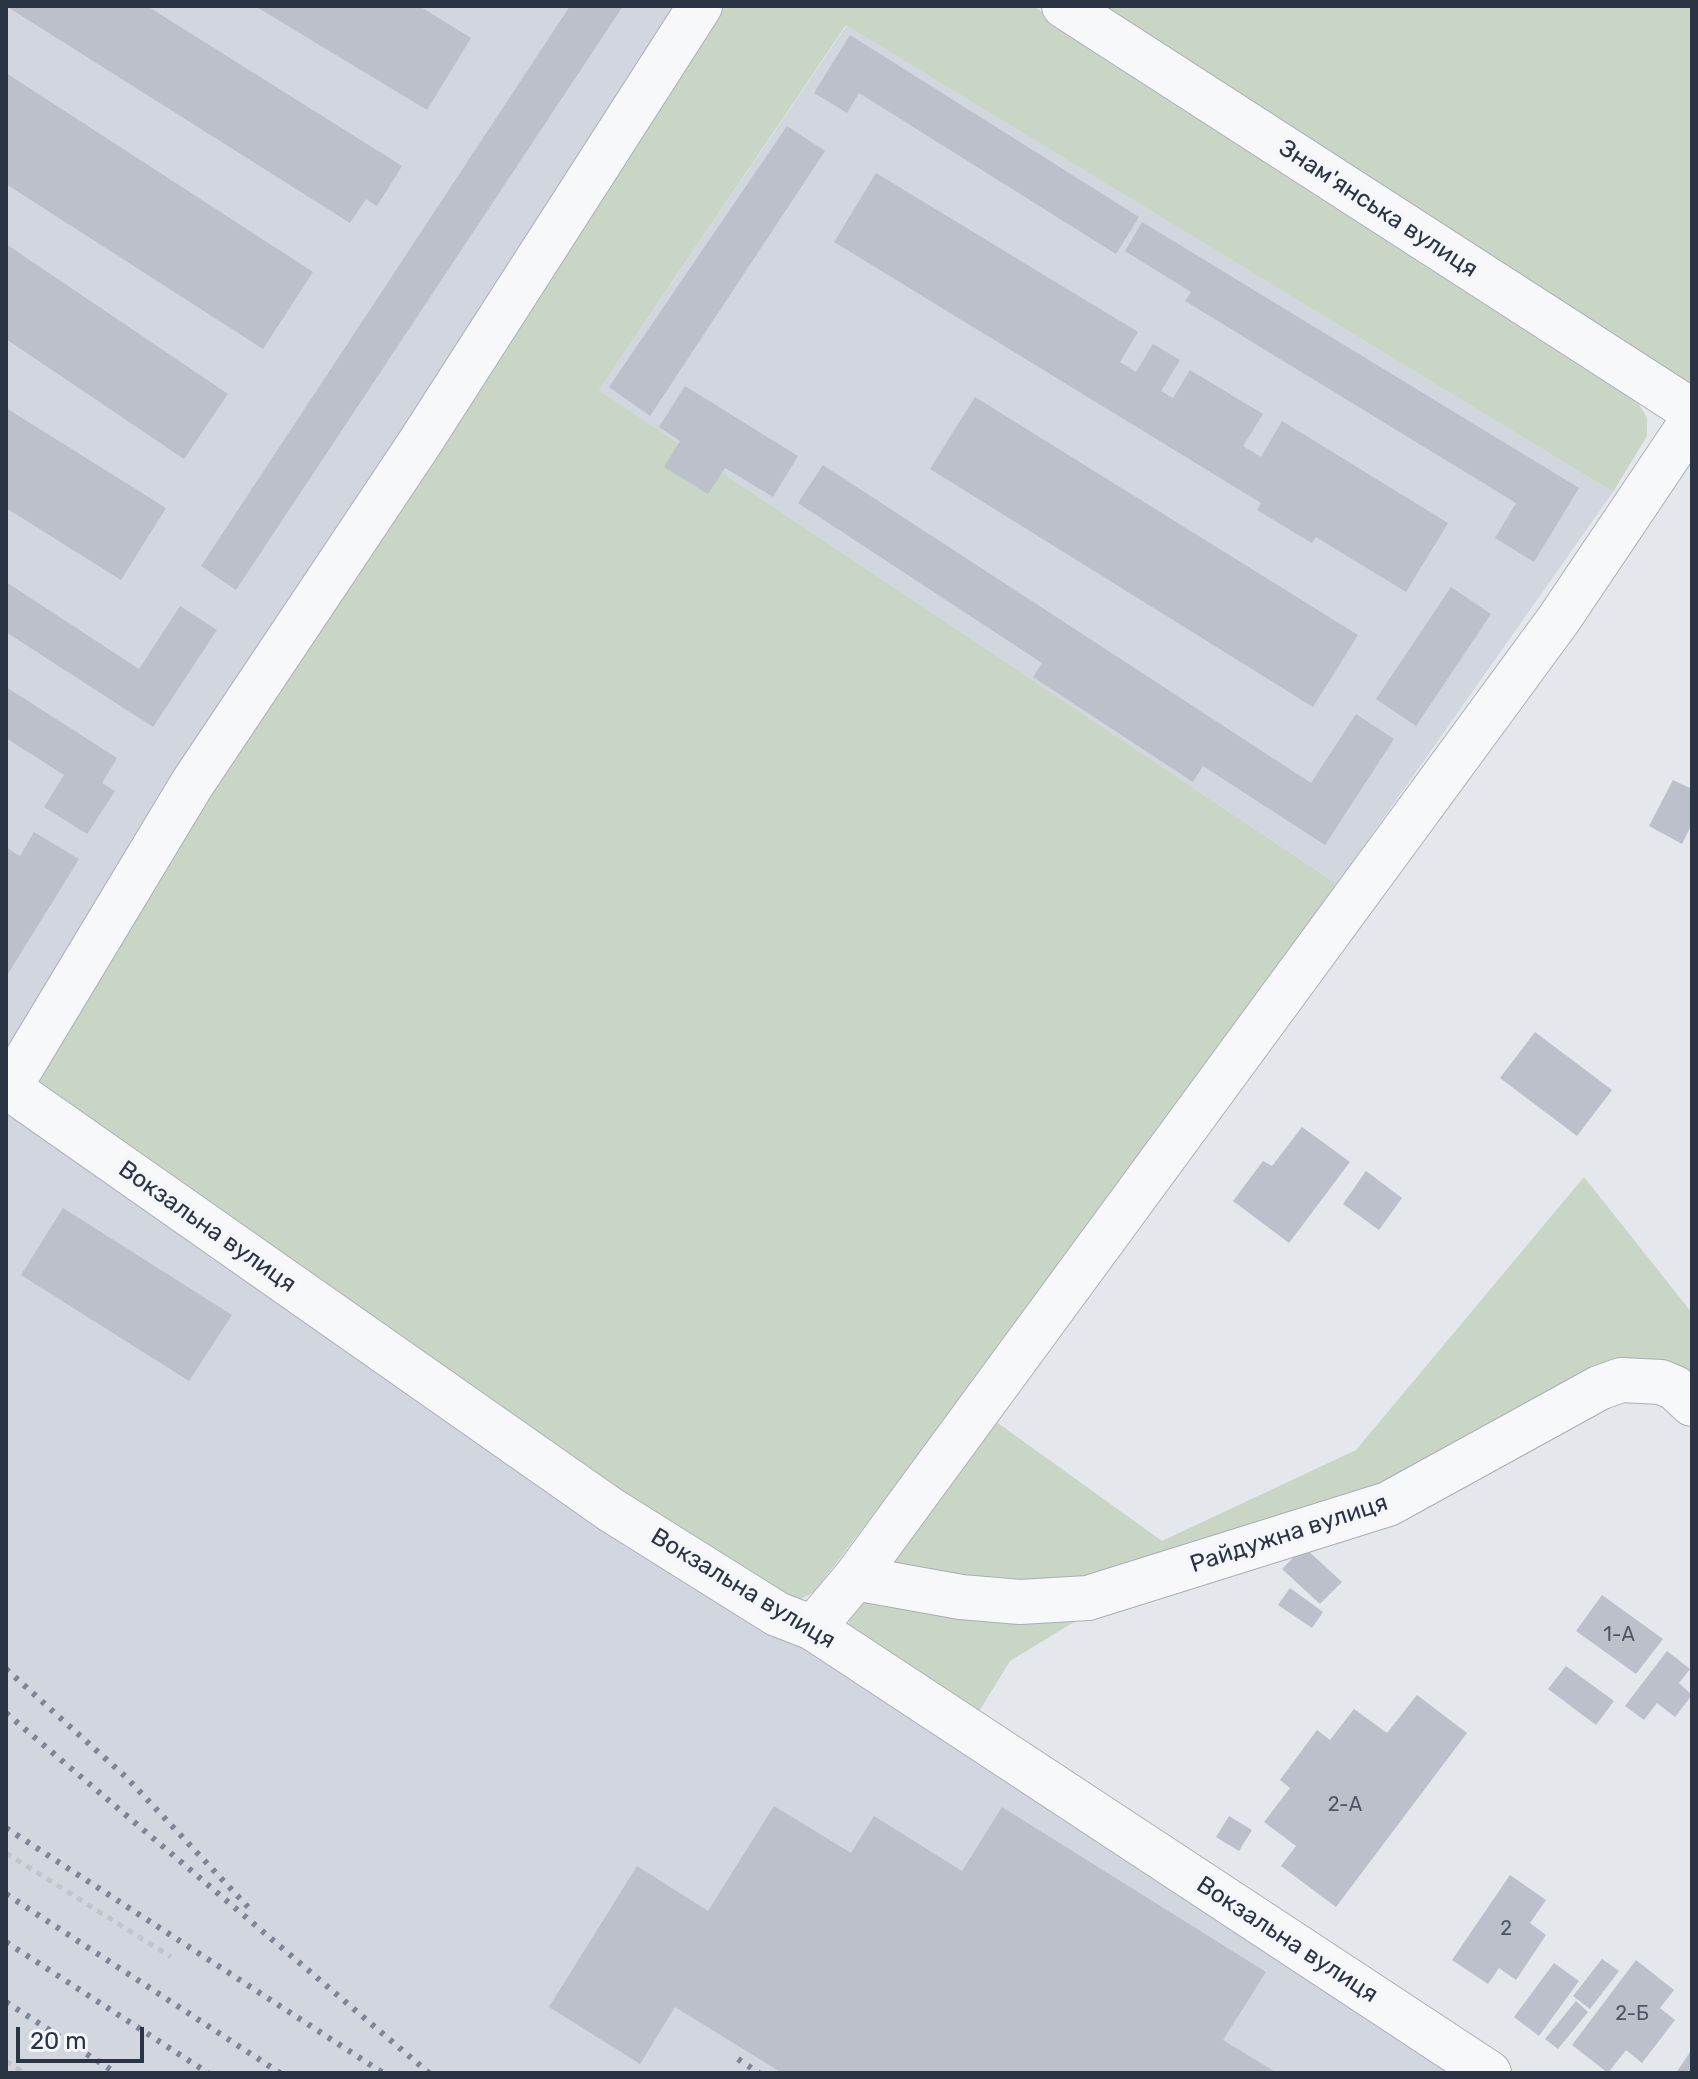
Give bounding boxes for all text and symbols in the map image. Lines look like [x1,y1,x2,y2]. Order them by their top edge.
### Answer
street label: Знам'янська вулиця [1273,134,1483,284]
street label: Вокзальна вулиця [113,1155,301,1299]
street label: Райдужна вулиця [1187,1488,1391,1580]
street label: Вокзальна вулиця [645,1523,841,1655]
house number: 1-А [1603,1623,1635,1647]
house number: 2-А [1328,1793,1362,1817]
street label: Вокзальна вулиця [1191,1871,1383,2009]
house number: 2 [1500,1917,1512,1941]
house number: 2-Б [1615,2002,1649,2026]
scale bar [20,2011,148,2061]
text: 20 m [30,2027,87,2055]

